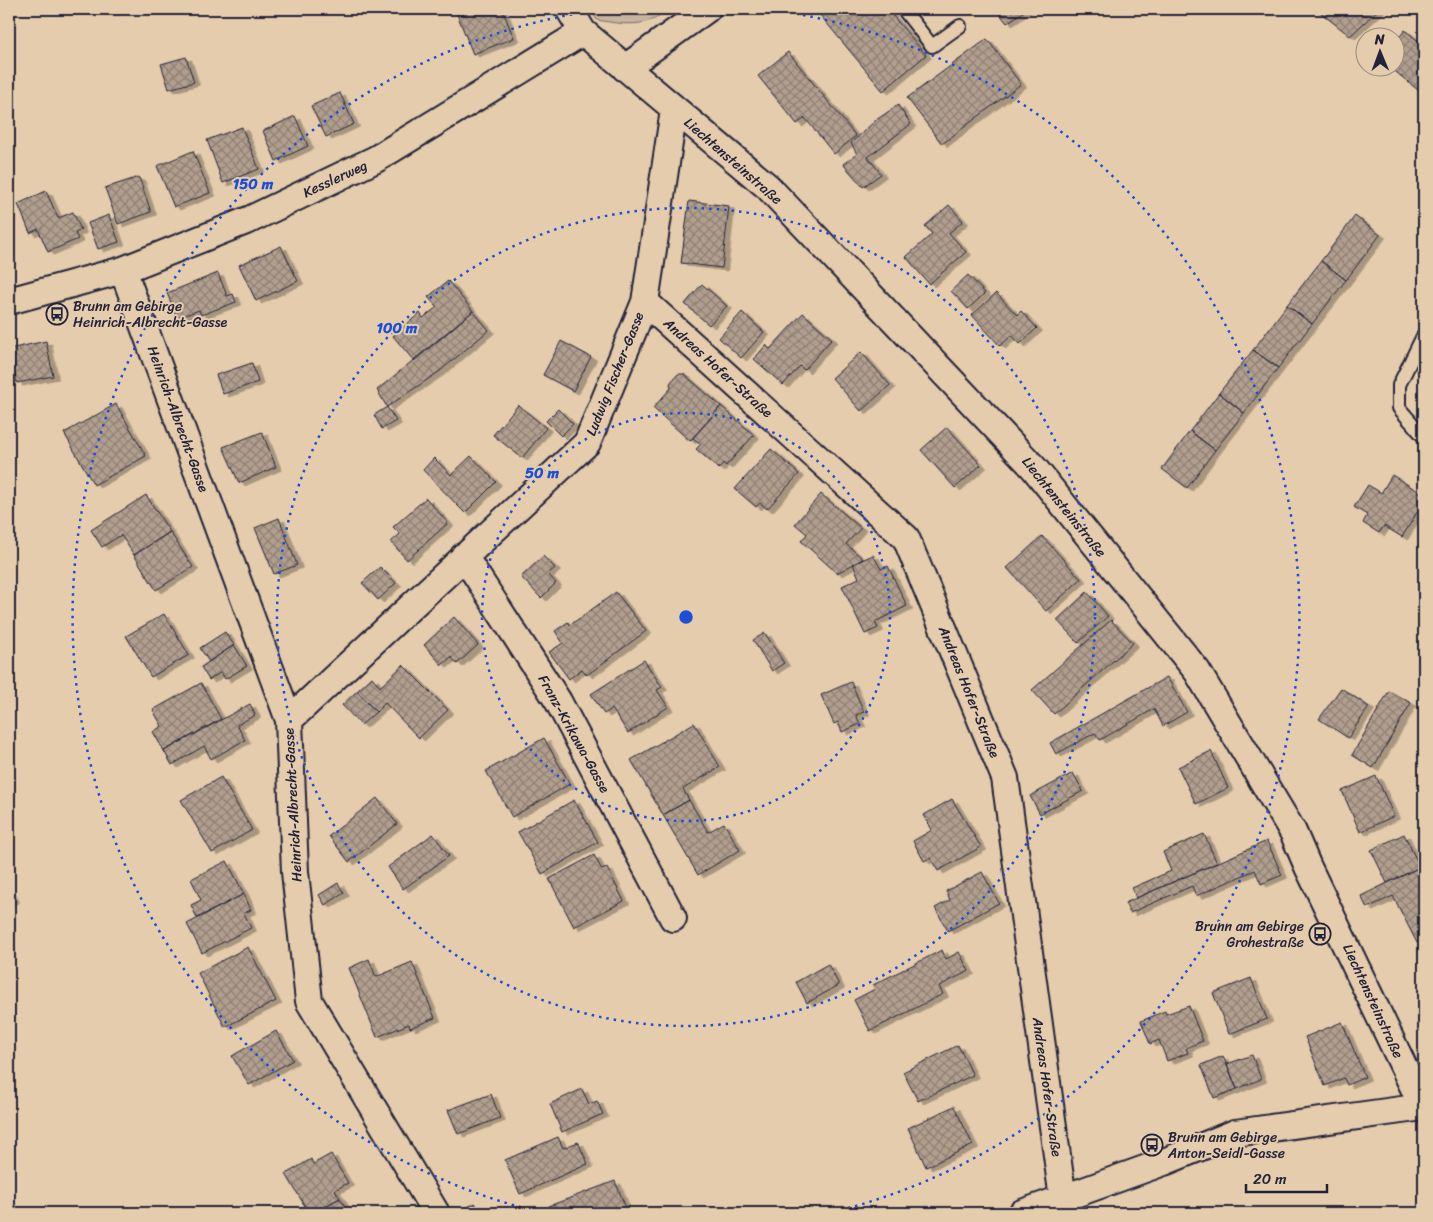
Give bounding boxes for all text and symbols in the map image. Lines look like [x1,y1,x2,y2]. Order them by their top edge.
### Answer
text: N [1374,27,1385,52]
north arrow [1356,28,1406,78]
street label: Liechtensteinstraße [678,111,788,211]
street label: Kesslerweg [298,153,372,205]
text: 150 m [233,171,274,197]
place label: Brunn am Gebirge Heinrich-Albrecht-Gasse [73,294,227,335]
bus stop icon: Brunn am Gebirge Heinrich-Albrecht-Gasse [45,302,69,326]
street label: Ludwig Fischer-Gasse [579,308,651,440]
street label: Andreas Hofer-Straße [657,311,779,424]
text: 100 m [377,315,418,341]
street label: Heinrich-Albrecht-Gasse [140,342,216,496]
street label: Liechtensteinstraße [1015,451,1113,563]
text: 50 m [525,460,560,486]
centre of rings [677,608,695,626]
street label: Andreas Hofer-Straße [931,621,1007,762]
street label: Franz-Krikawa-Gasse [531,670,617,798]
street label: Heinrich-Albrecht-Gasse [276,727,310,883]
place label: Brunn am Gebirge Grohestraße [1195,914,1304,955]
bus stop icon: Brunn am Gebirge Grohestraße [1308,922,1332,946]
street label: Liechtensteinstraße [1335,939,1411,1063]
street label: Andreas Hofer-Straße [1025,1015,1069,1159]
place label: Brunn am Gebirge Anton-Seidl-Gasse [1167,1125,1285,1166]
bus stop icon: Brunn am Gebirge Anton-Seidl-Gasse [1140,1133,1164,1157]
scale bar [1246,1162,1327,1194]
text: 20 m [1253,1166,1287,1192]

